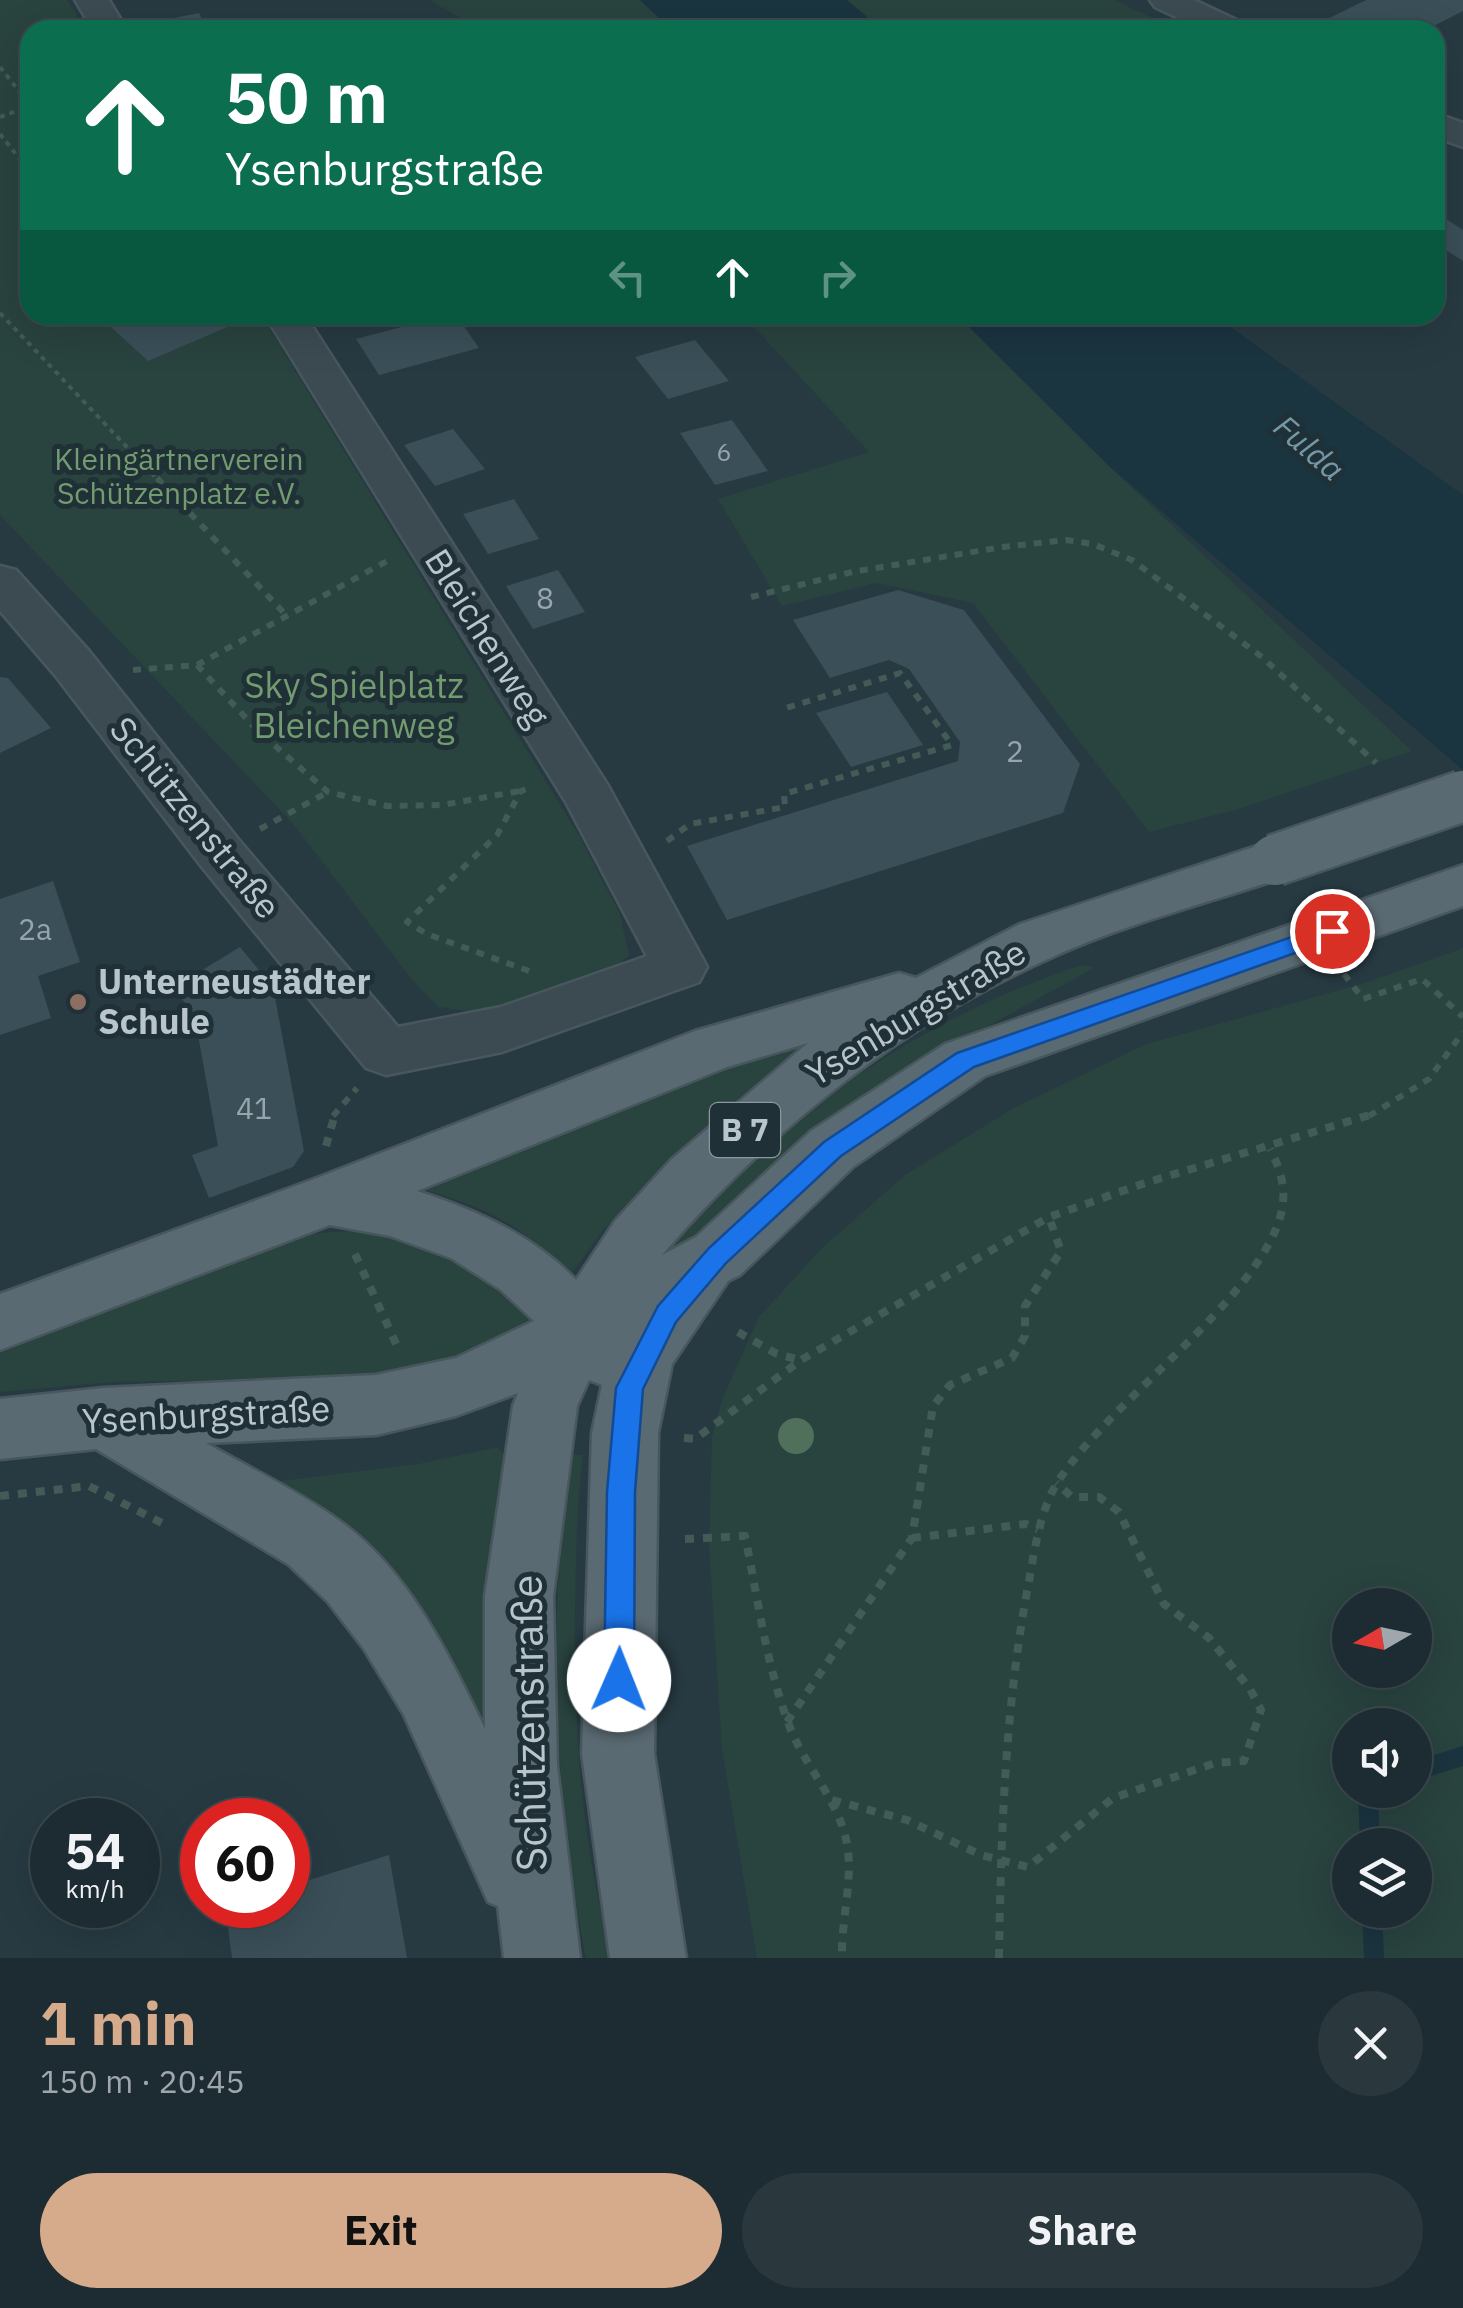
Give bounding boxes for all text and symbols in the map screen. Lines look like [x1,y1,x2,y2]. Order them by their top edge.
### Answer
text: 50 m [225,51,388,142]
icon: ahead [60,60,190,190]
text: Ysenburgstraße [225,139,544,197]
icon: left [600,250,655,305]
icon: ahead [705,250,760,305]
icon: right [810,250,865,305]
water label: Fulda [1266,405,1354,489]
house number: 6 [716,435,732,468]
park label: Kleingärtnerverein Schützenplatz e.V. [54,439,304,512]
street label: Bleichenweg [415,540,561,735]
house number: 8 [536,578,554,617]
park label: Sky Spielplatz Bleichenweg [244,662,464,748]
street label: Schützenstraße [100,707,291,928]
house number: 2 [1006,731,1024,770]
pin [1290,889,1375,974]
icon: arrive [1305,904,1360,959]
house number: 2a [18,909,52,948]
street label: Ysenburgstraße [797,928,1034,1096]
place label: Unterneustädter Schule [98,958,371,1044]
marker: Unterneustädter Schule [67,991,89,1013]
house number: 41 [236,1088,272,1127]
road number: B 7 [710,1103,780,1157]
street label: Ysenburgstraße [81,1385,331,1443]
street label: Schützenstraße [498,1574,559,1872]
north arrow [1332,1588,1432,1688]
map controls [1332,1588,1432,1928]
position arrow [567,1628,671,1732]
button: sound [1332,1708,1432,1808]
speed limit sign: 60 [180,1798,310,1928]
text: 54 [65,1818,125,1883]
button: layers [1332,1828,1432,1928]
text: km/h [66,1872,124,1905]
text: 1 min [40,1983,197,2062]
button: close [1318,1991,1423,2096]
text: 150 m · 20:45 [40,2060,245,2102]
button: Exit [40,2173,722,2288]
button: Share [742,2173,1423,2288]

